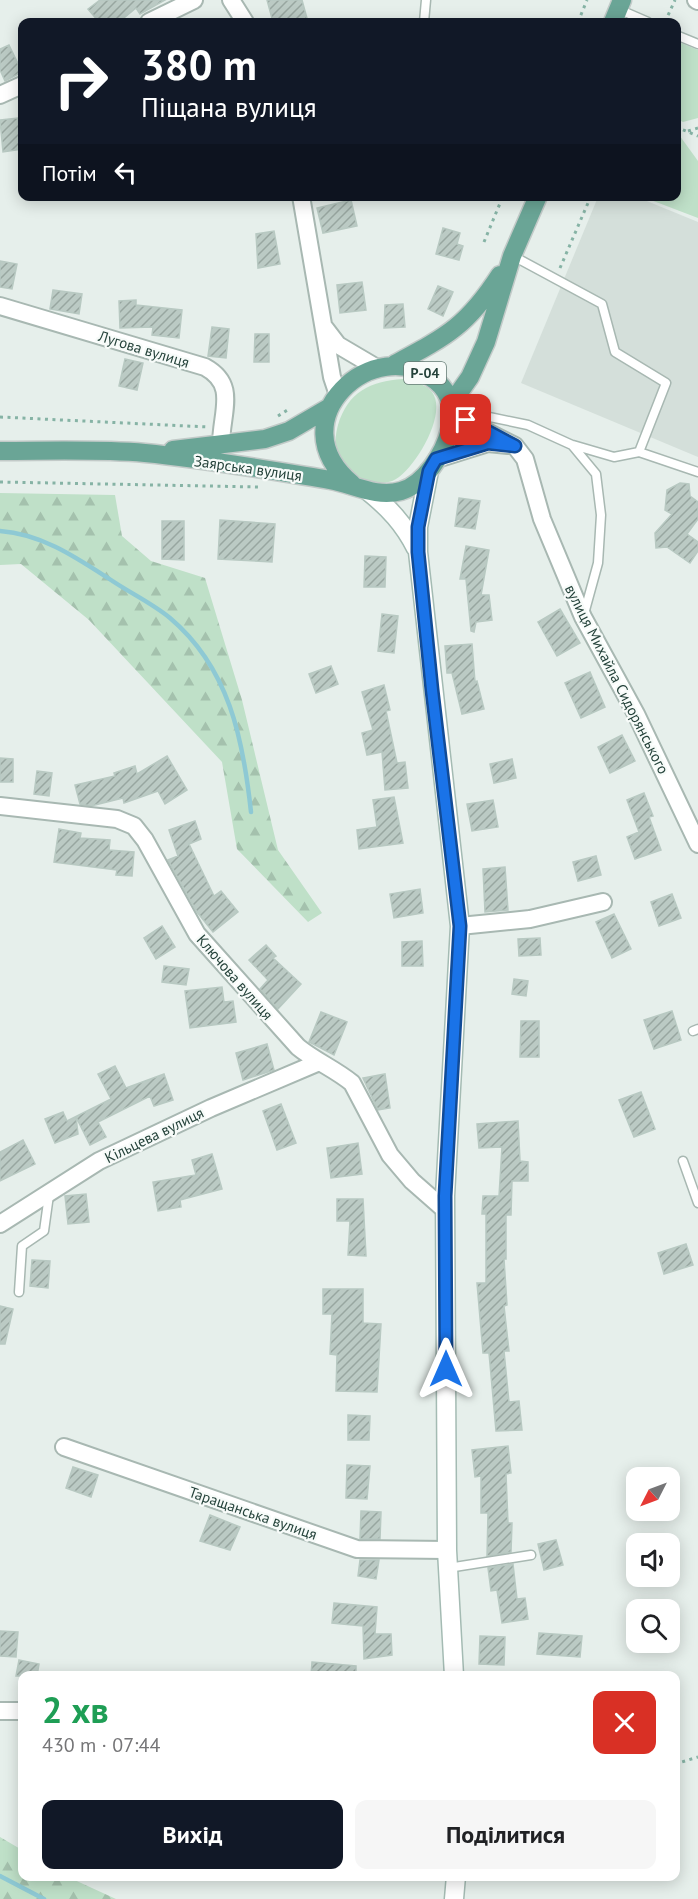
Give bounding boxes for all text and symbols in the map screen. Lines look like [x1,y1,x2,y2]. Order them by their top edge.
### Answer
text: 380 m [141,37,257,92]
icon: right [42,42,120,120]
text: Піщана вулиця [141,90,317,124]
icon: left [109,156,142,189]
text: Потім [42,159,97,187]
street label: Лугова вулиця [95,326,192,372]
road number: Р-04 [404,362,446,384]
pin [440,394,491,445]
icon: arrive [449,403,482,436]
street label: Заярська вулиця [193,451,303,485]
street label: вулиця Михайла Сидорянського [561,581,673,777]
street label: Ключова вулиця [193,930,277,1024]
street label: Кільцева вулиця [101,1103,207,1167]
position arrow [414,1337,478,1401]
north arrow [626,1467,680,1521]
map controls [626,1467,680,1653]
street label: Таращанська вулиця [186,1482,320,1544]
button: sound [626,1533,680,1587]
button: search [626,1599,680,1653]
text: 2 хв [42,1686,109,1733]
button: close [593,1691,656,1754]
text: 430 m · 07:44 [42,1732,160,1758]
button: Вихід [42,1800,343,1869]
button: Поділитися [355,1800,656,1869]

